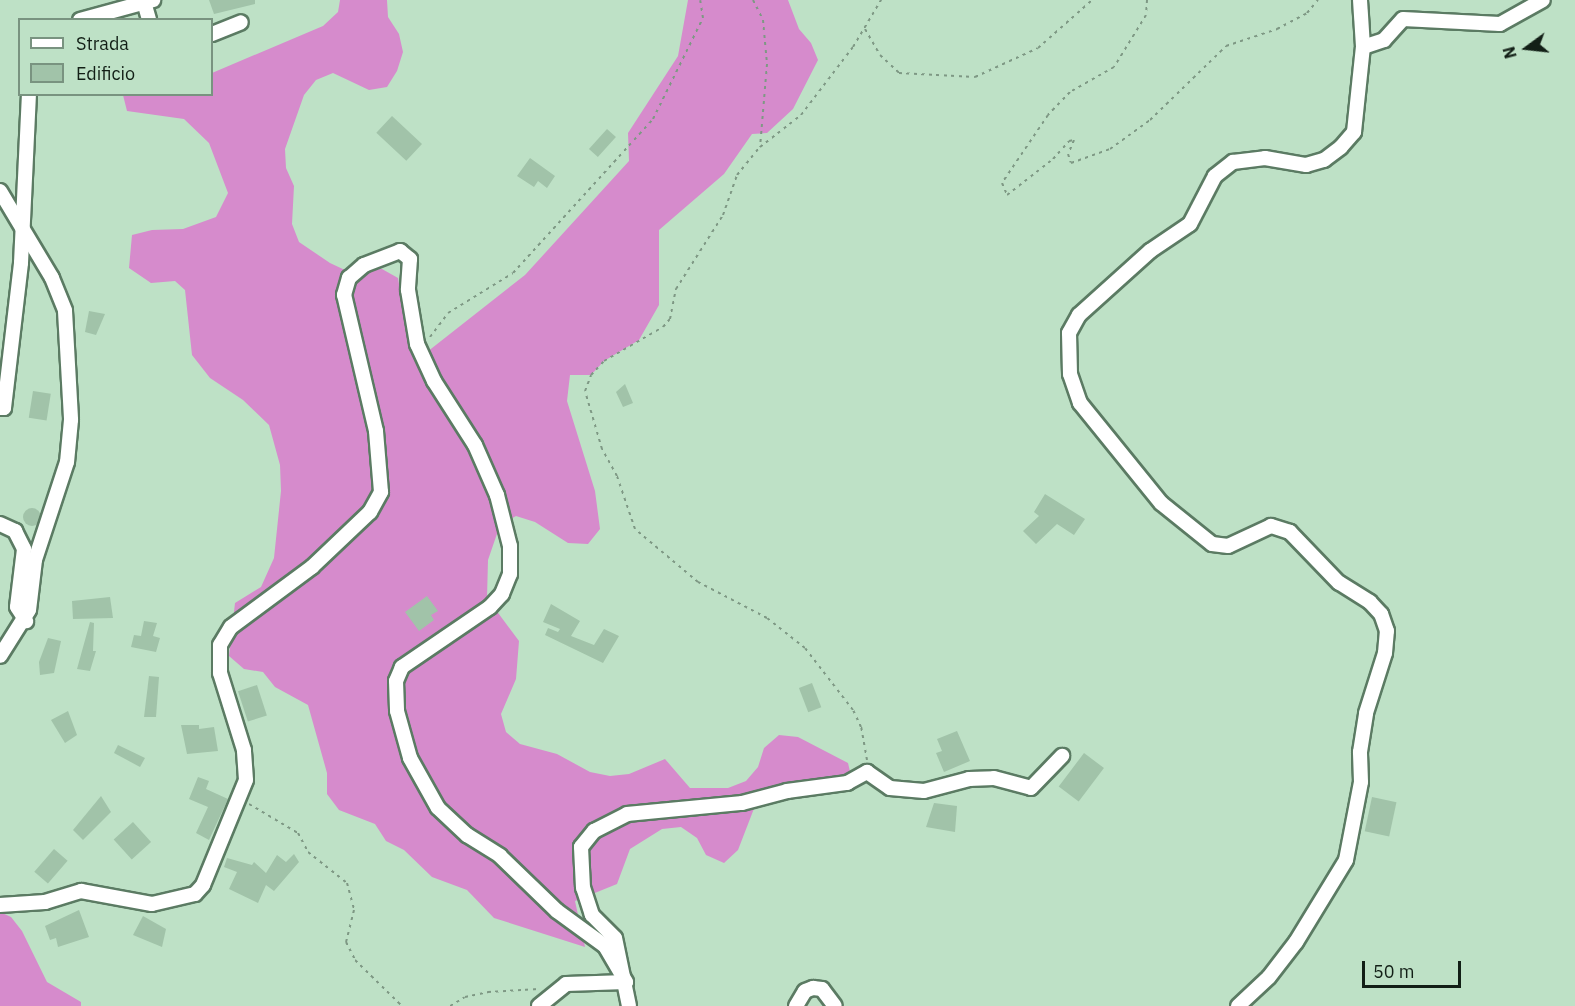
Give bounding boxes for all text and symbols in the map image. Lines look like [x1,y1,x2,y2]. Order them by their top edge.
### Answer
legend [18,18,213,96]
north arrow [1497,18,1557,78]
text: Strada [76,32,129,55]
text: N [1498,44,1521,61]
text: Edificio [76,62,135,85]
scale bar [1365,949,1464,987]
text: 50 m [1373,960,1415,983]

